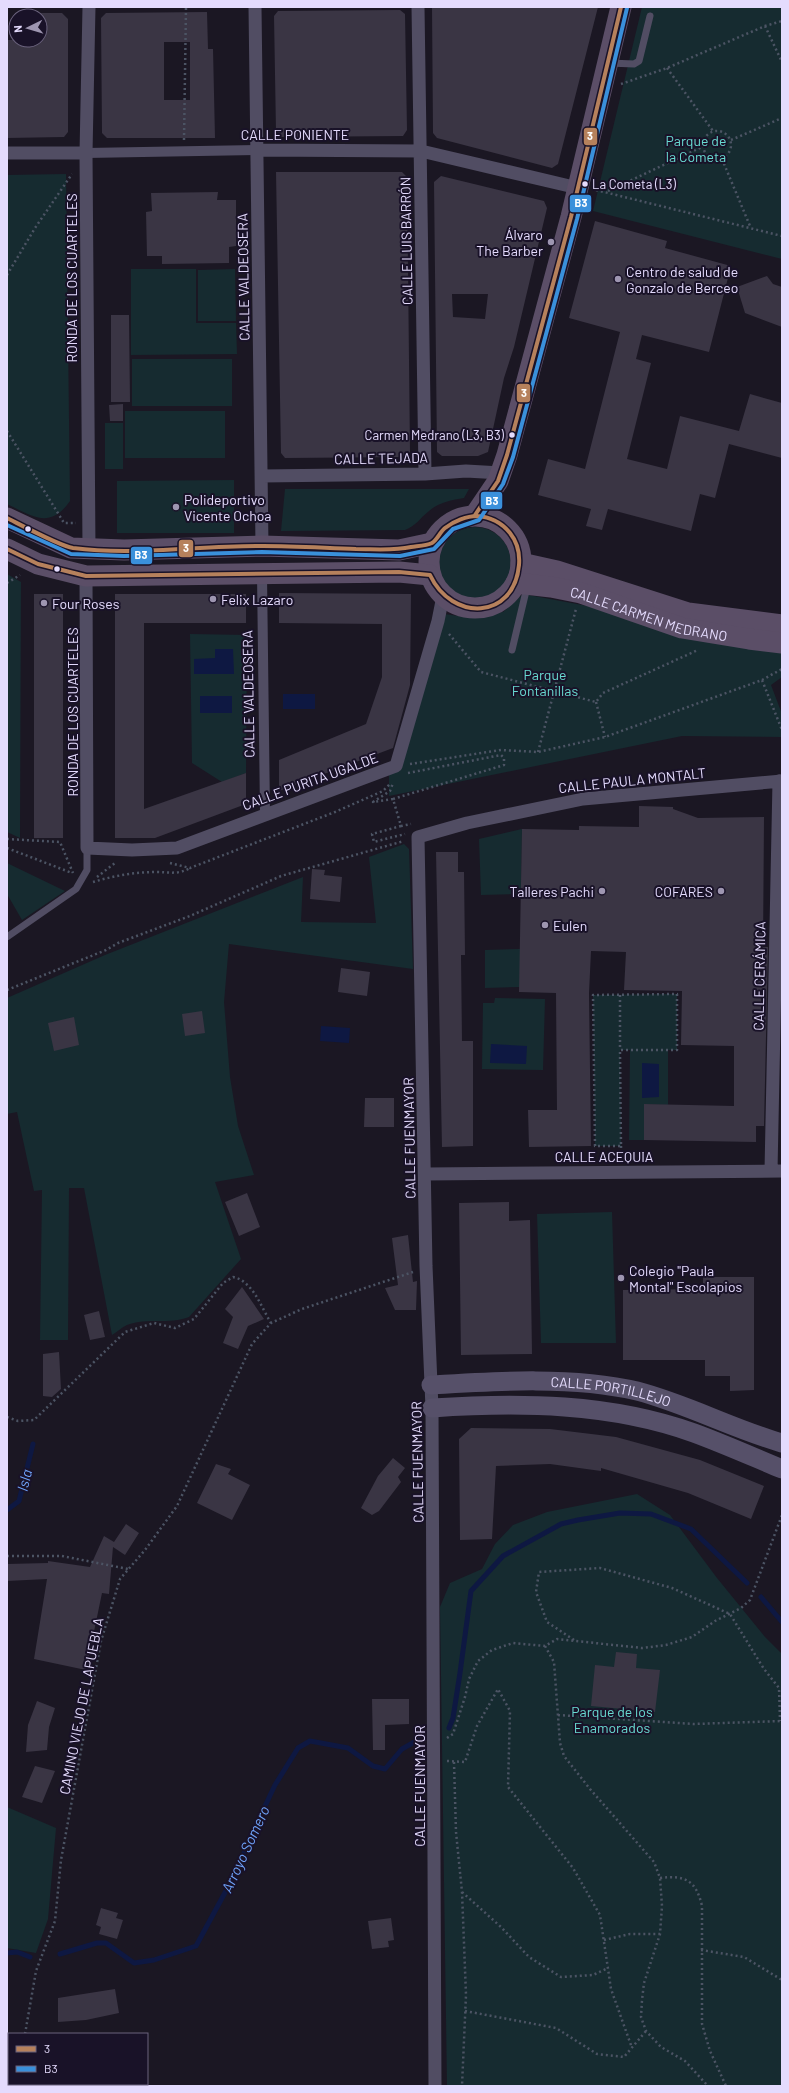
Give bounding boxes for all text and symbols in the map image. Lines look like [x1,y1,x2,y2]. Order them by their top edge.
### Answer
north arrow [8,8,48,48]
text: N [11,25,24,33]
street label: CALLE PONIENTE [241,126,349,143]
line badge: 3 [583,127,598,146]
text: 3 [587,129,593,142]
park label: Parque de la Cometa [666,132,726,165]
place label: La Cometa (L3) [592,176,677,192]
street label: CALLE LUIS BARRÓN [396,177,416,305]
marker: La Cometa (L3) [580,179,590,189]
street label: RONDA DE LOS CUARTELES [63,193,80,363]
line badge: B3 [569,194,592,213]
text: B3 [575,196,587,209]
street label: CALLE VALDEOSERA [233,213,253,341]
place label: Álvaro The Barber [476,226,543,259]
marker: Álvaro The Barber [546,237,556,247]
place label: Centro de salud de Gonzalo de Berceo [626,263,738,296]
marker: Centro de salud de Gonzalo de Berceo [613,274,623,284]
line badge: 3 [516,383,531,403]
text: 3 [521,386,527,399]
place label: Carmen Medrano (L3, B3) [365,427,505,443]
marker: Carmen Medrano (L3, B3) [507,430,517,440]
street label: CALLE TEJADA [334,449,429,467]
place label: Polideportivo Vicente Ochoa [184,491,271,524]
line badge: B3 [480,491,503,510]
text: B3 [486,494,498,507]
marker: Polideportivo Vicente Ochoa [171,502,181,512]
unlabelled marker [23,524,33,534]
line badge: 3 [178,539,194,558]
text: 3 [183,541,189,554]
line badge: B3 [130,546,153,565]
text: B3 [135,548,147,561]
unlabelled marker [52,564,62,574]
street label: CALLE CARMEN MEDRANO [569,583,729,644]
place label: Felix Lazaro [221,591,293,608]
marker: Felix Lazaro [208,594,218,604]
place label: Four Roses [52,595,120,612]
marker: Four Roses [39,598,49,608]
street label: RONDA DE LOS CUARTELES [64,627,81,797]
street label: CALLE VALDEOSERA [238,630,258,758]
park label: Parque Fontanillas [512,666,578,699]
street label: CALLE PURITA UGALDE [240,749,380,813]
street label: CALLE PAULA MONTALT [558,764,706,796]
place label: Talleres Pachi [509,883,594,900]
place label: COFARES [655,883,713,900]
marker: Talleres Pachi [597,886,607,896]
marker: COFARES [716,886,726,896]
place label: Eulen [553,917,587,934]
marker: Eulen [540,920,550,930]
street label: CALLE CERÁMICA [750,921,768,1031]
street label: CALLE FUENMAYOR [399,1077,419,1199]
street label: CALLE ACEQUIA [555,1148,654,1165]
place label: Colegio "Paula Montal" Escolapios [629,1262,743,1295]
marker: Colegio "Paula Montal" Escolapios [616,1273,626,1283]
street label: CALLE PORTILLEJO [550,1373,674,1410]
street label: CALLE FUENMAYOR [407,1401,427,1523]
water label: Isla [13,1467,35,1493]
street label: CAMINO VIEJO DE LAPUEBLA [55,1616,107,1796]
park label: Parque de los Enamorados [571,1703,653,1736]
street label: CALLE FUENMAYOR [411,1725,428,1847]
water label: Arroyo Somero [217,1803,273,1895]
legend [8,2033,148,2085]
text: 3 [44,2041,50,2055]
text: B3 [44,2061,58,2075]

